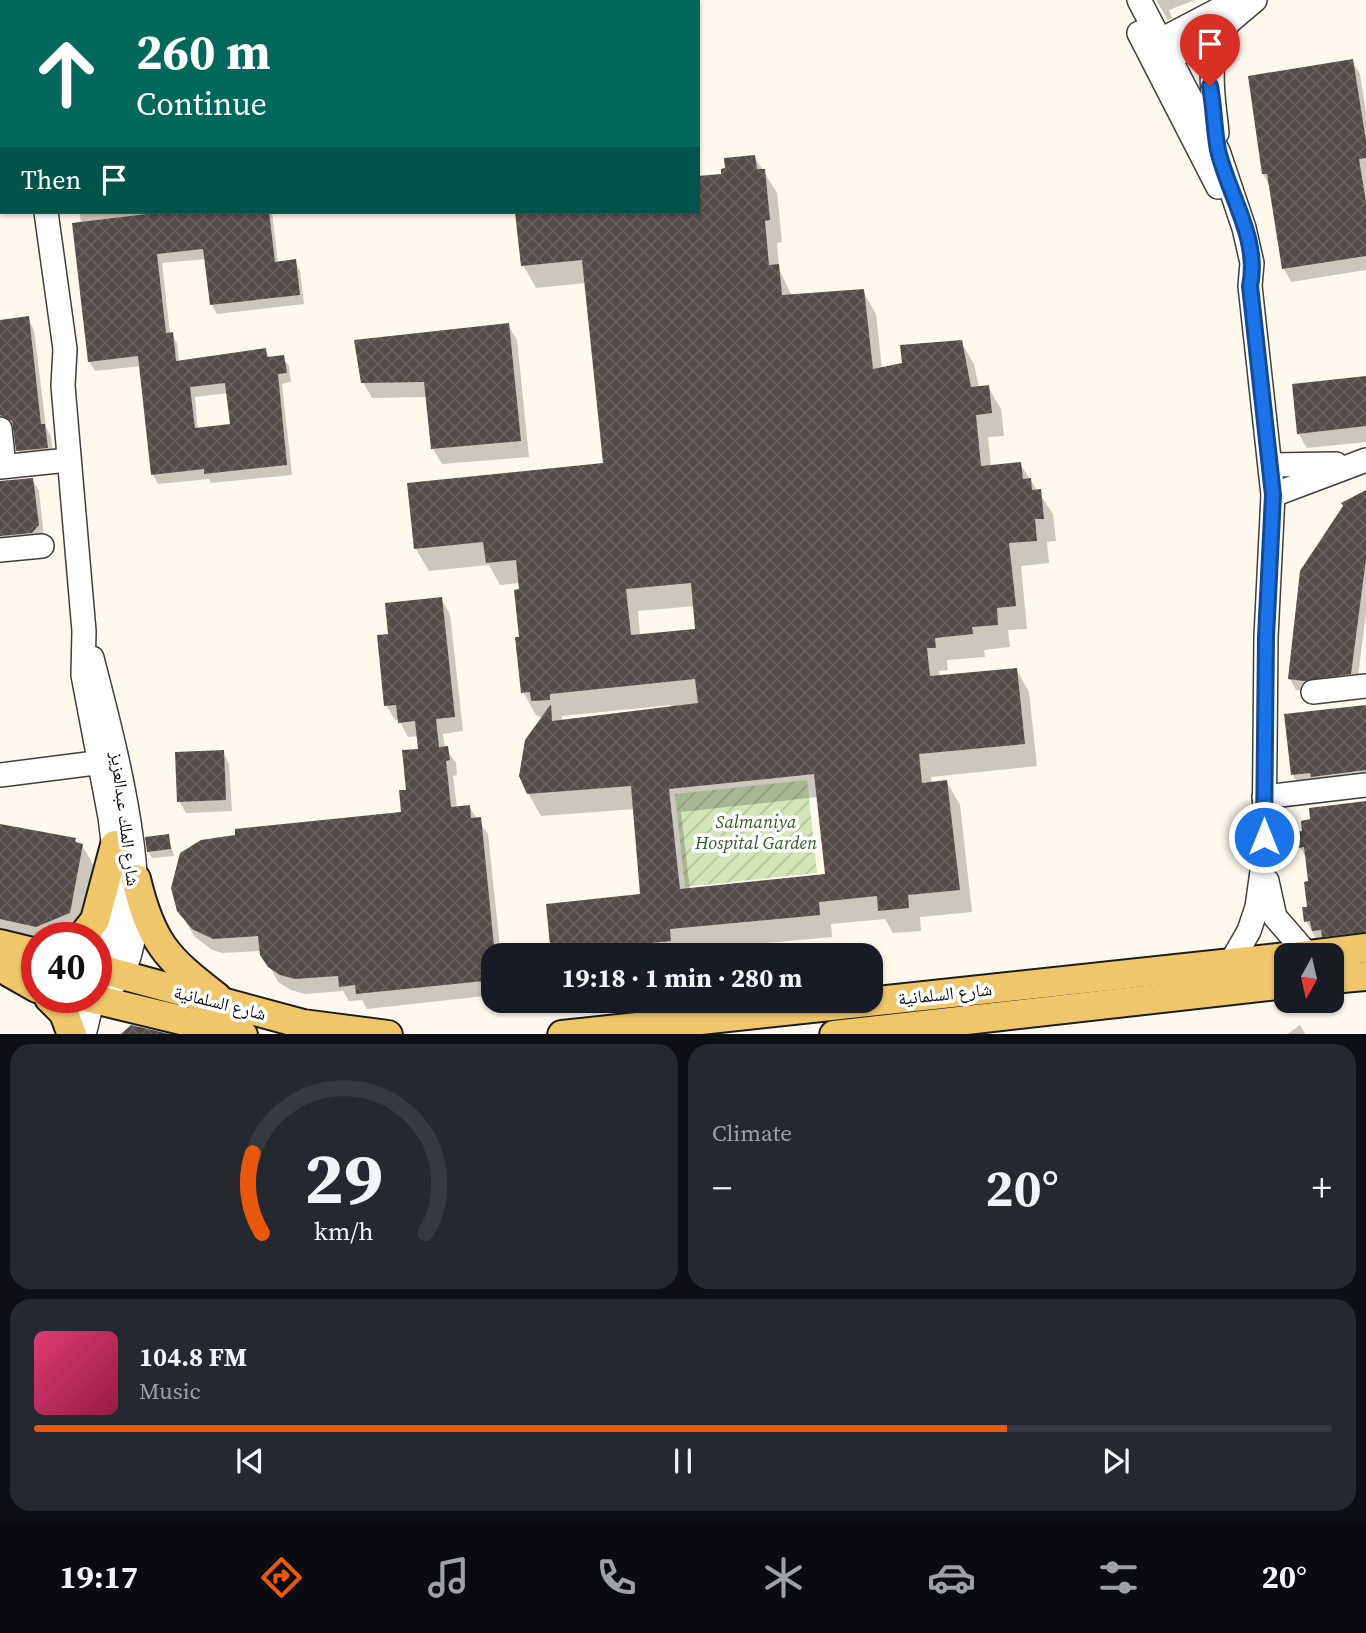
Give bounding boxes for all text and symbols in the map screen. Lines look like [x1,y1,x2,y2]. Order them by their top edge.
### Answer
pin [1180,14,1240,86]
text: 260 m [136,18,271,85]
icon: arrive [1191,25,1229,63]
icon: ahead [21,28,112,119]
text: Continue [136,82,267,126]
icon: arrive [95,161,133,199]
text: Then [21,162,81,198]
street label: شارع الملك عبدالعزيز [105,749,146,887]
position arrow [1227,800,1301,874]
park label: Salmaniya Hospital Garden [694,809,817,855]
speed limit sign: 40 [21,922,112,1013]
north arrow [1274,943,1344,1013]
map controls [1274,943,1344,1013]
text: 19:18 · 1 min · 280 m [562,960,802,996]
street label: شارع السلمانية [897,976,993,1011]
street label: شارع السلمانية [171,979,269,1026]
text: Climate [712,1117,792,1149]
text: 29 [305,1128,383,1227]
text: 20° [985,1152,1059,1223]
text: − [712,1162,732,1214]
text: + [1312,1162,1332,1214]
text: km/h [314,1213,374,1247]
text: 104.8 FM [139,1339,247,1375]
text: Music [139,1375,201,1407]
icon: previous [231,1442,269,1480]
icon: pause [664,1442,702,1480]
icon: next [1097,1442,1135,1480]
icon: directions [257,1553,306,1602]
icon: music [424,1553,473,1602]
icon: phone [592,1553,641,1602]
icon: climate [759,1553,808,1602]
icon: car [927,1553,976,1602]
icon: filters [1094,1553,1143,1602]
text: 19:17 [59,1555,138,1599]
text: 20° [1262,1555,1307,1599]

